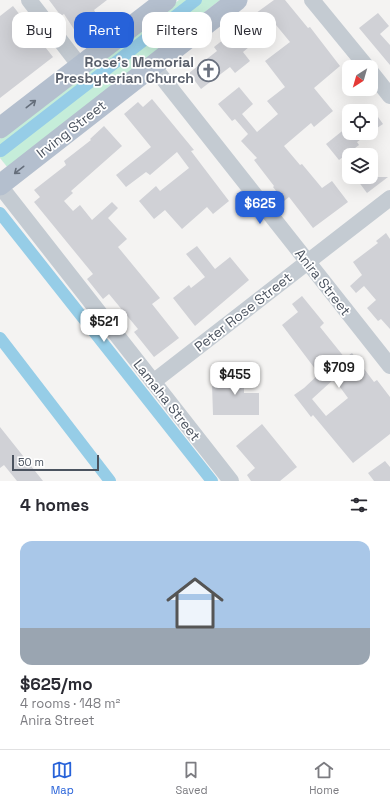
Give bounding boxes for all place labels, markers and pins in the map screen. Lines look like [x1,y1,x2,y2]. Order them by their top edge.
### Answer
place label: Rose's Memorial Presbyterian Church [55,53,194,87]
church icon: Rose's Memorial Presbyterian Church [196,57,222,83]
pin: $625 [236,191,284,225]
pin: $521 [80,309,128,343]
pin: $709 [315,355,363,389]
pin: $455 [211,362,259,396]

